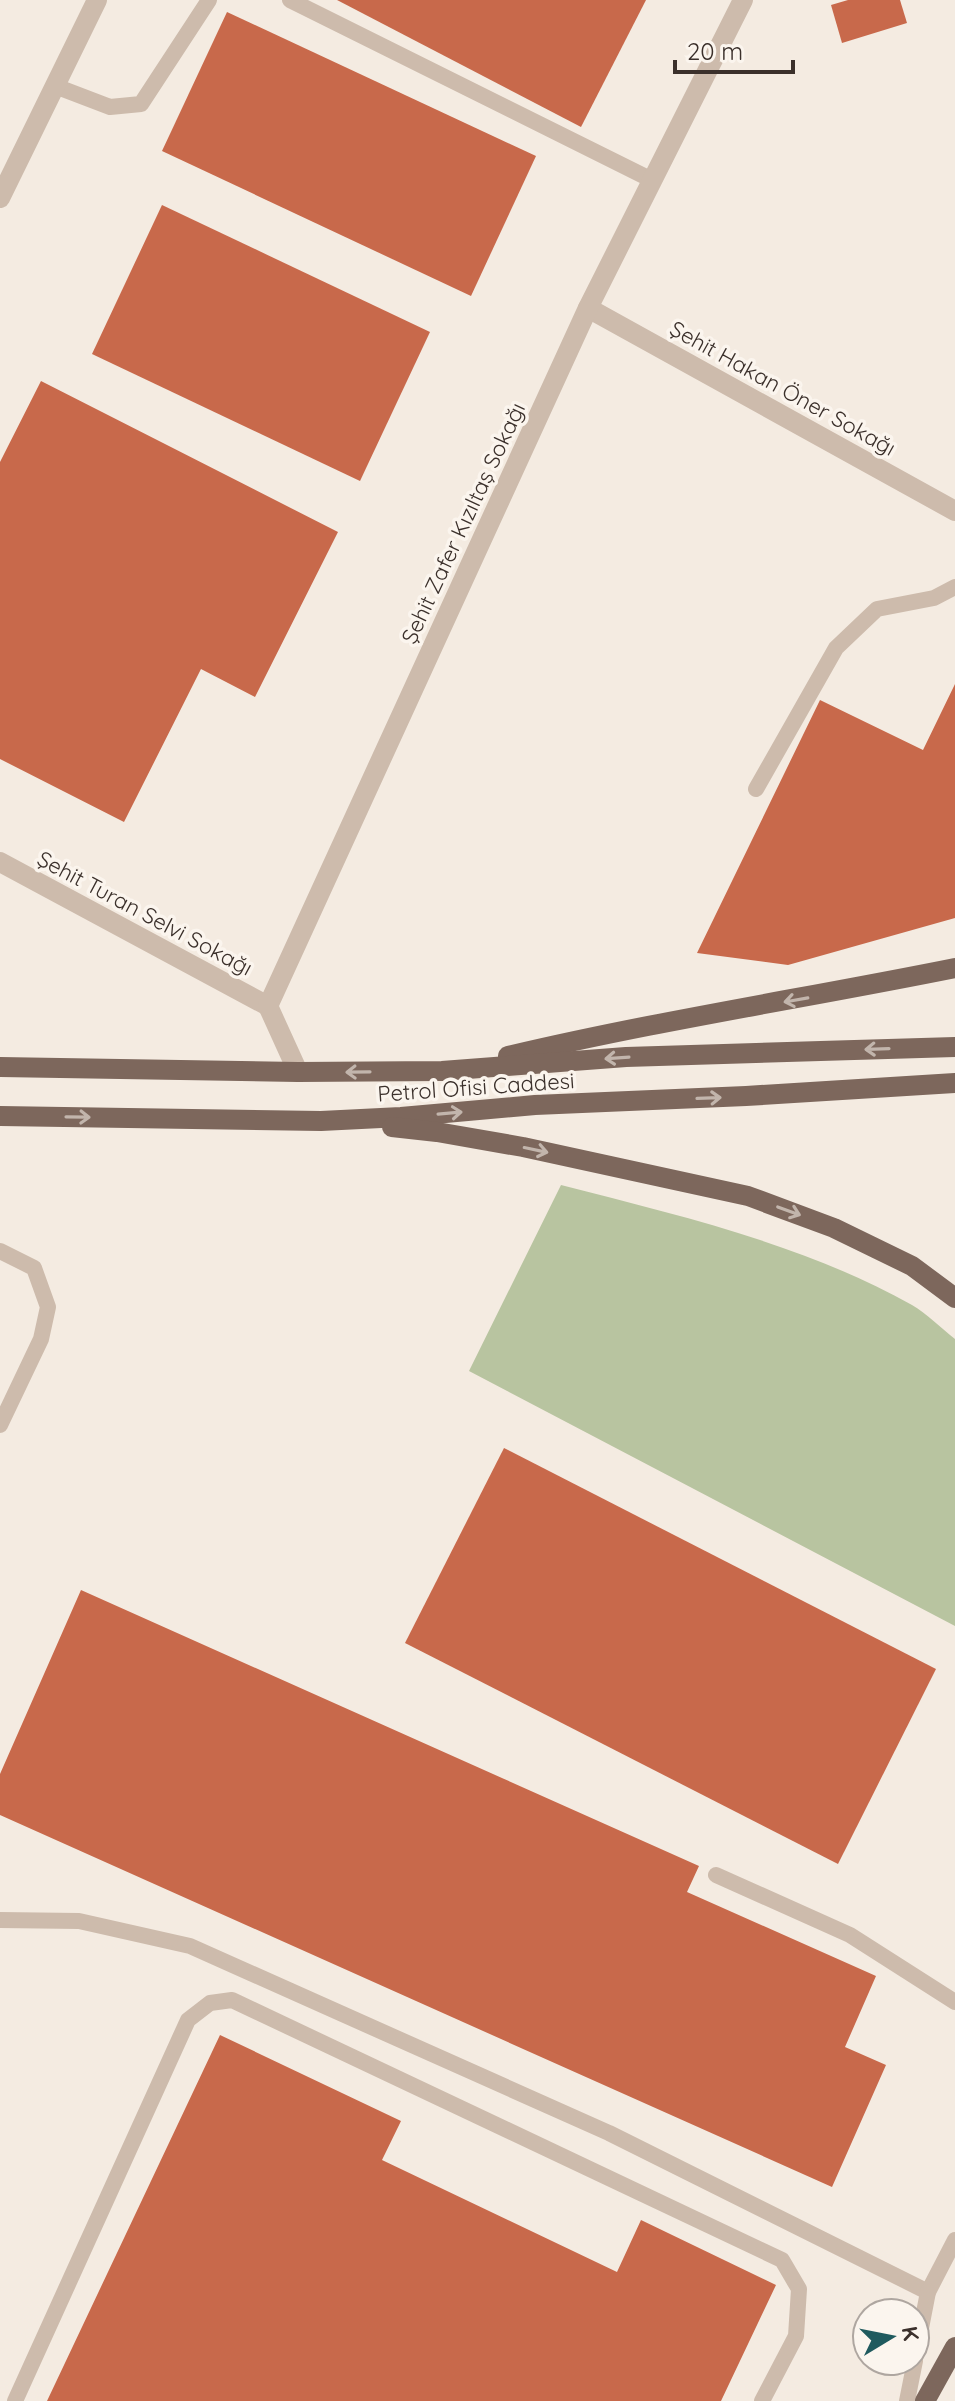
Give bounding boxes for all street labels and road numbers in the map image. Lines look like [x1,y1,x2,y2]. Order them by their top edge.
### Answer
street label: Şehit Hakan Öner Sokağı [665,314,901,462]
street label: Şehit Zafer Kızıltaş Sokağı [395,398,531,648]
street label: Şehit Turan Selvi Sokağı [33,844,257,982]
street label: Petrol Ofisi Caddesi [377,1066,575,1108]

